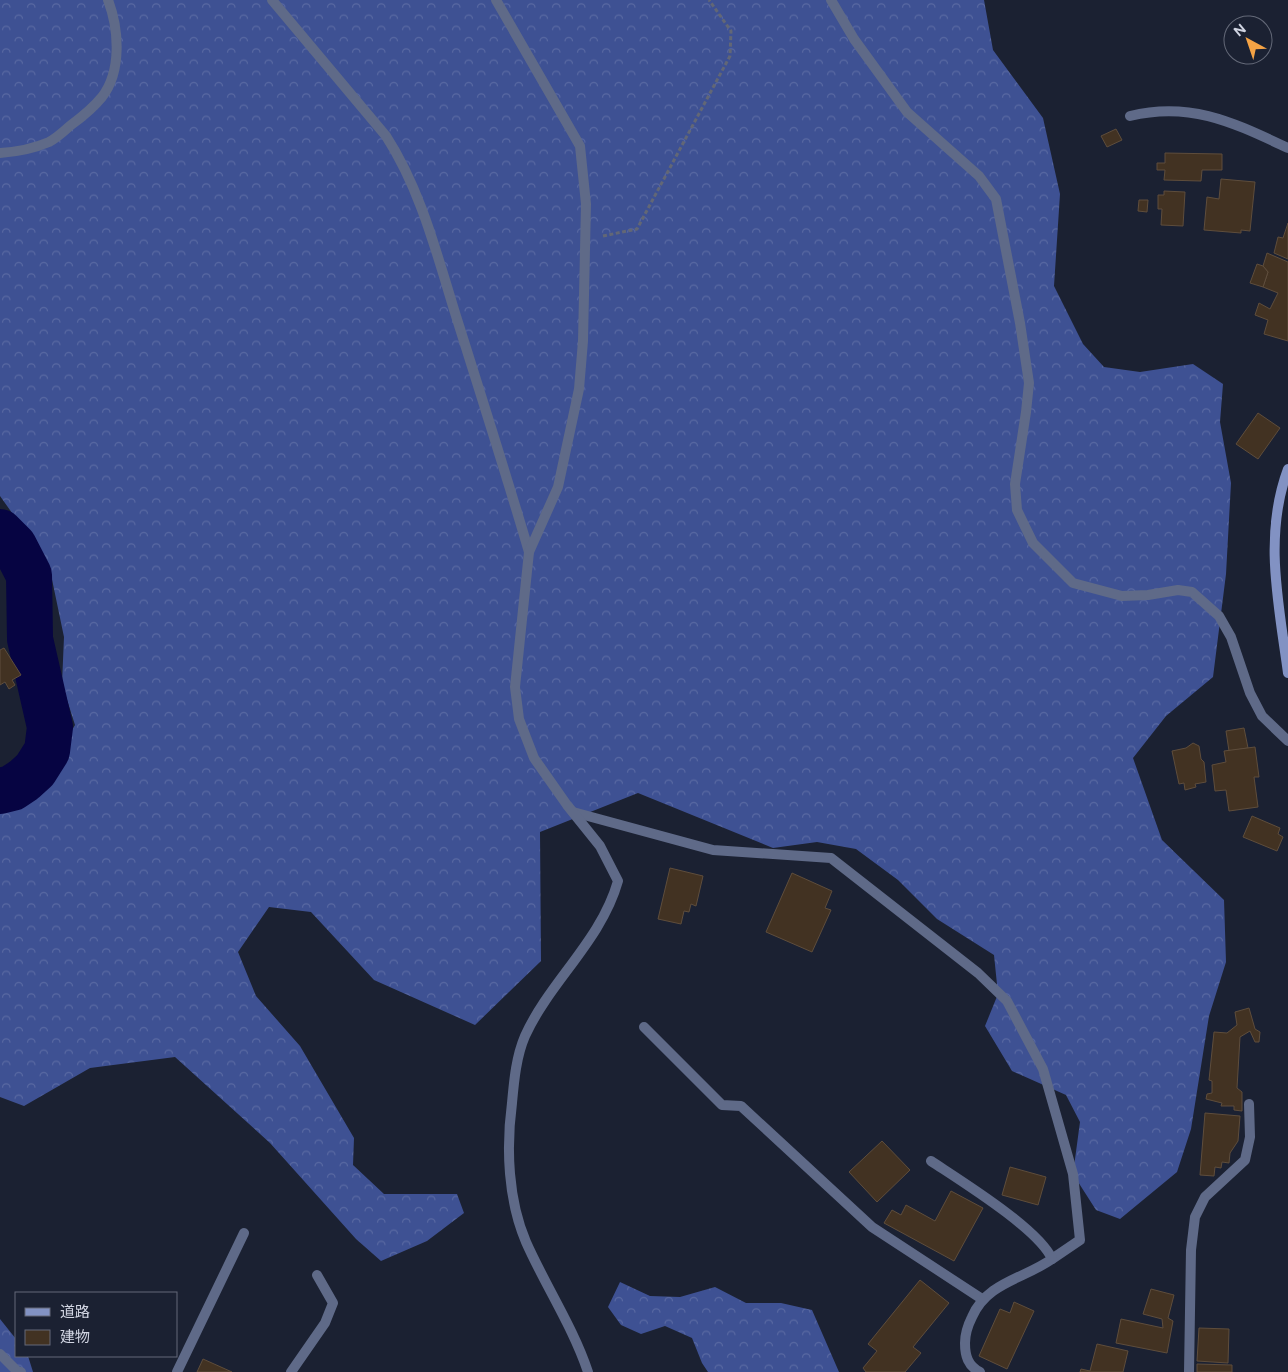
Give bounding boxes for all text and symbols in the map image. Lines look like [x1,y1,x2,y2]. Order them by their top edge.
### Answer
north arrow [1223,15,1273,65]
text: N [1230,20,1250,40]
legend [15,1292,178,1357]
text: 道路 [60,1303,90,1321]
text: 建物 [60,1328,90,1346]

